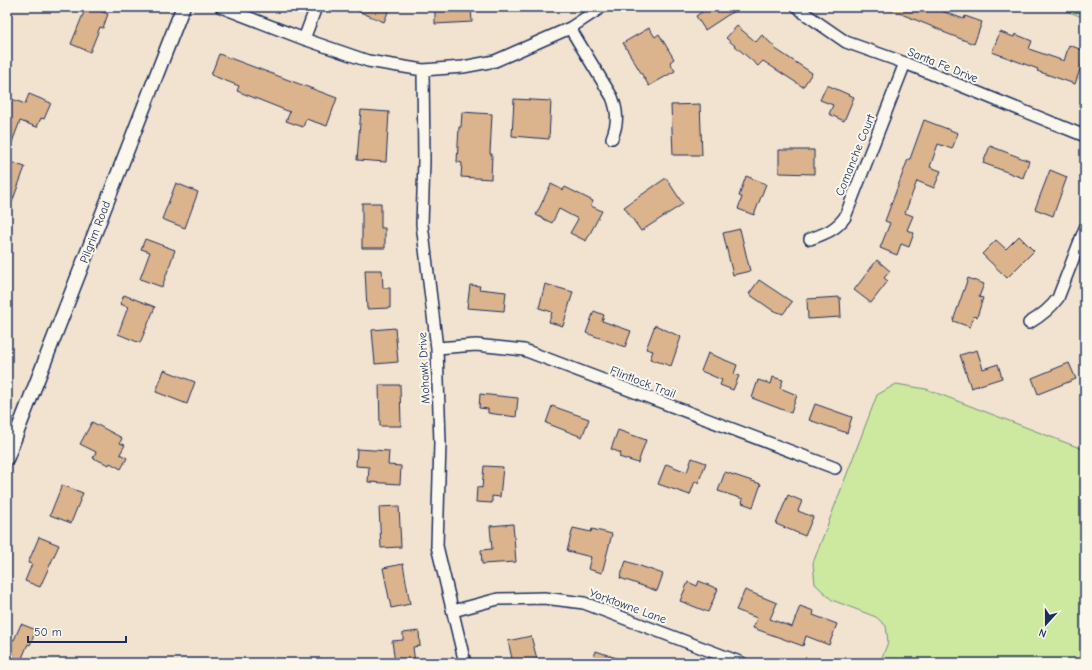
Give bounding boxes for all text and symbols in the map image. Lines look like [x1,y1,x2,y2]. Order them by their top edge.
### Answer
street label: Santa Fe Drive [906,44,980,86]
street label: Comanche Court [832,112,878,198]
street label: Pilgrim Road [77,199,113,265]
street label: Mohawk Drive [415,332,433,404]
street label: Flintlock Trail [608,363,678,401]
street label: Yorktowne Lane [587,586,669,626]
north arrow [1026,604,1066,644]
scale bar [28,618,126,644]
text: 50 m [34,625,62,639]
text: N [1037,626,1048,640]

